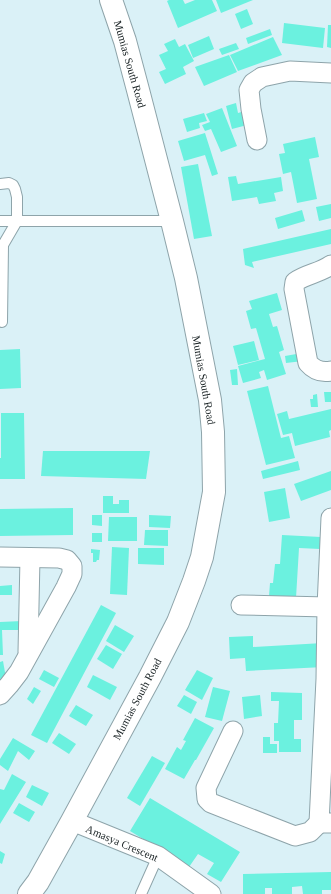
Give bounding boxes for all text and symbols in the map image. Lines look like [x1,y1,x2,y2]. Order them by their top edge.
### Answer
street label: Mumias South Road [112,19,148,110]
street label: Mumias South Road [190,334,218,426]
street label: Mumias South Road [110,656,164,742]
street label: Amasya Crescent [84,822,160,864]

